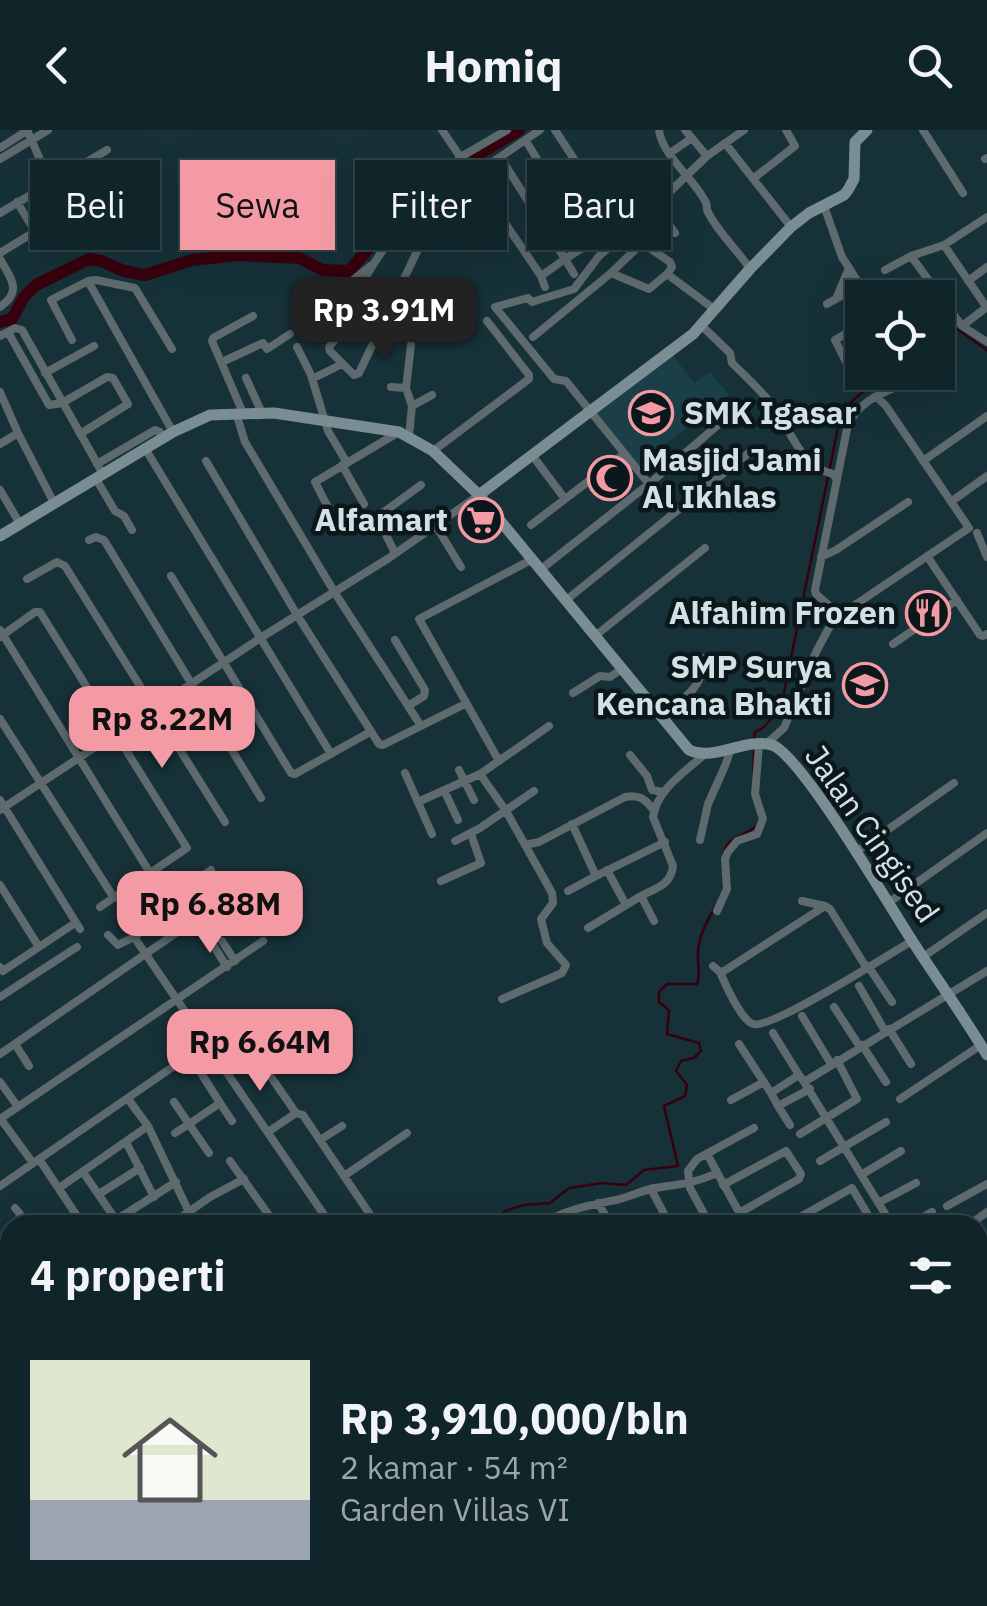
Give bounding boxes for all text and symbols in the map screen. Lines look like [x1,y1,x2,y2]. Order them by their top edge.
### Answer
text: Homiq [424,36,563,94]
icon: back [30,38,85,93]
icon: search [902,38,957,93]
chip: Beli [30,160,160,250]
chip: Sewa [180,160,335,250]
chip: Filter [355,160,507,250]
chip: Baru [527,160,671,250]
pin: Rp 3.91M [281,277,487,362]
map controls [845,280,955,390]
button: locate [845,280,955,390]
text: Rp 3.91M [313,288,455,330]
school or university icon: SMK Igasar [628,390,674,436]
place label: SMK Igasar [684,391,857,433]
place label: Masjid Jami Al Ikhlas [642,438,822,517]
mosque icon: Masjid Jami Al Ikhlas [587,455,633,501]
supermarket icon: Alfamart [458,497,504,543]
place label: Alfamart [314,498,448,540]
restaurant icon: Alfahim Frozen [905,590,951,636]
place label: Alfahim Frozen [669,591,896,633]
place label: SMP Surya Kencana Bhakti [596,645,832,724]
school or university icon: SMP Surya Kencana Bhakti [842,662,888,708]
pin: Rp 8.22M [59,686,265,771]
text: Rp 8.22M [91,697,233,739]
street label: Jalan Cingised [796,736,950,930]
pin: Rp 6.88M [107,871,313,956]
text: Rp 6.88M [139,882,281,924]
pin: Rp 6.64M [157,1009,363,1094]
text: Rp 6.64M [189,1020,331,1062]
text: 4 properti [30,1248,225,1303]
icon: filters [903,1248,958,1303]
text: Rp 3,910,000/bln [340,1391,689,1446]
icon: home [110,1400,230,1520]
text: 2 kamar · 54 m² [340,1446,568,1488]
text: Garden Villas VI [340,1488,570,1530]

